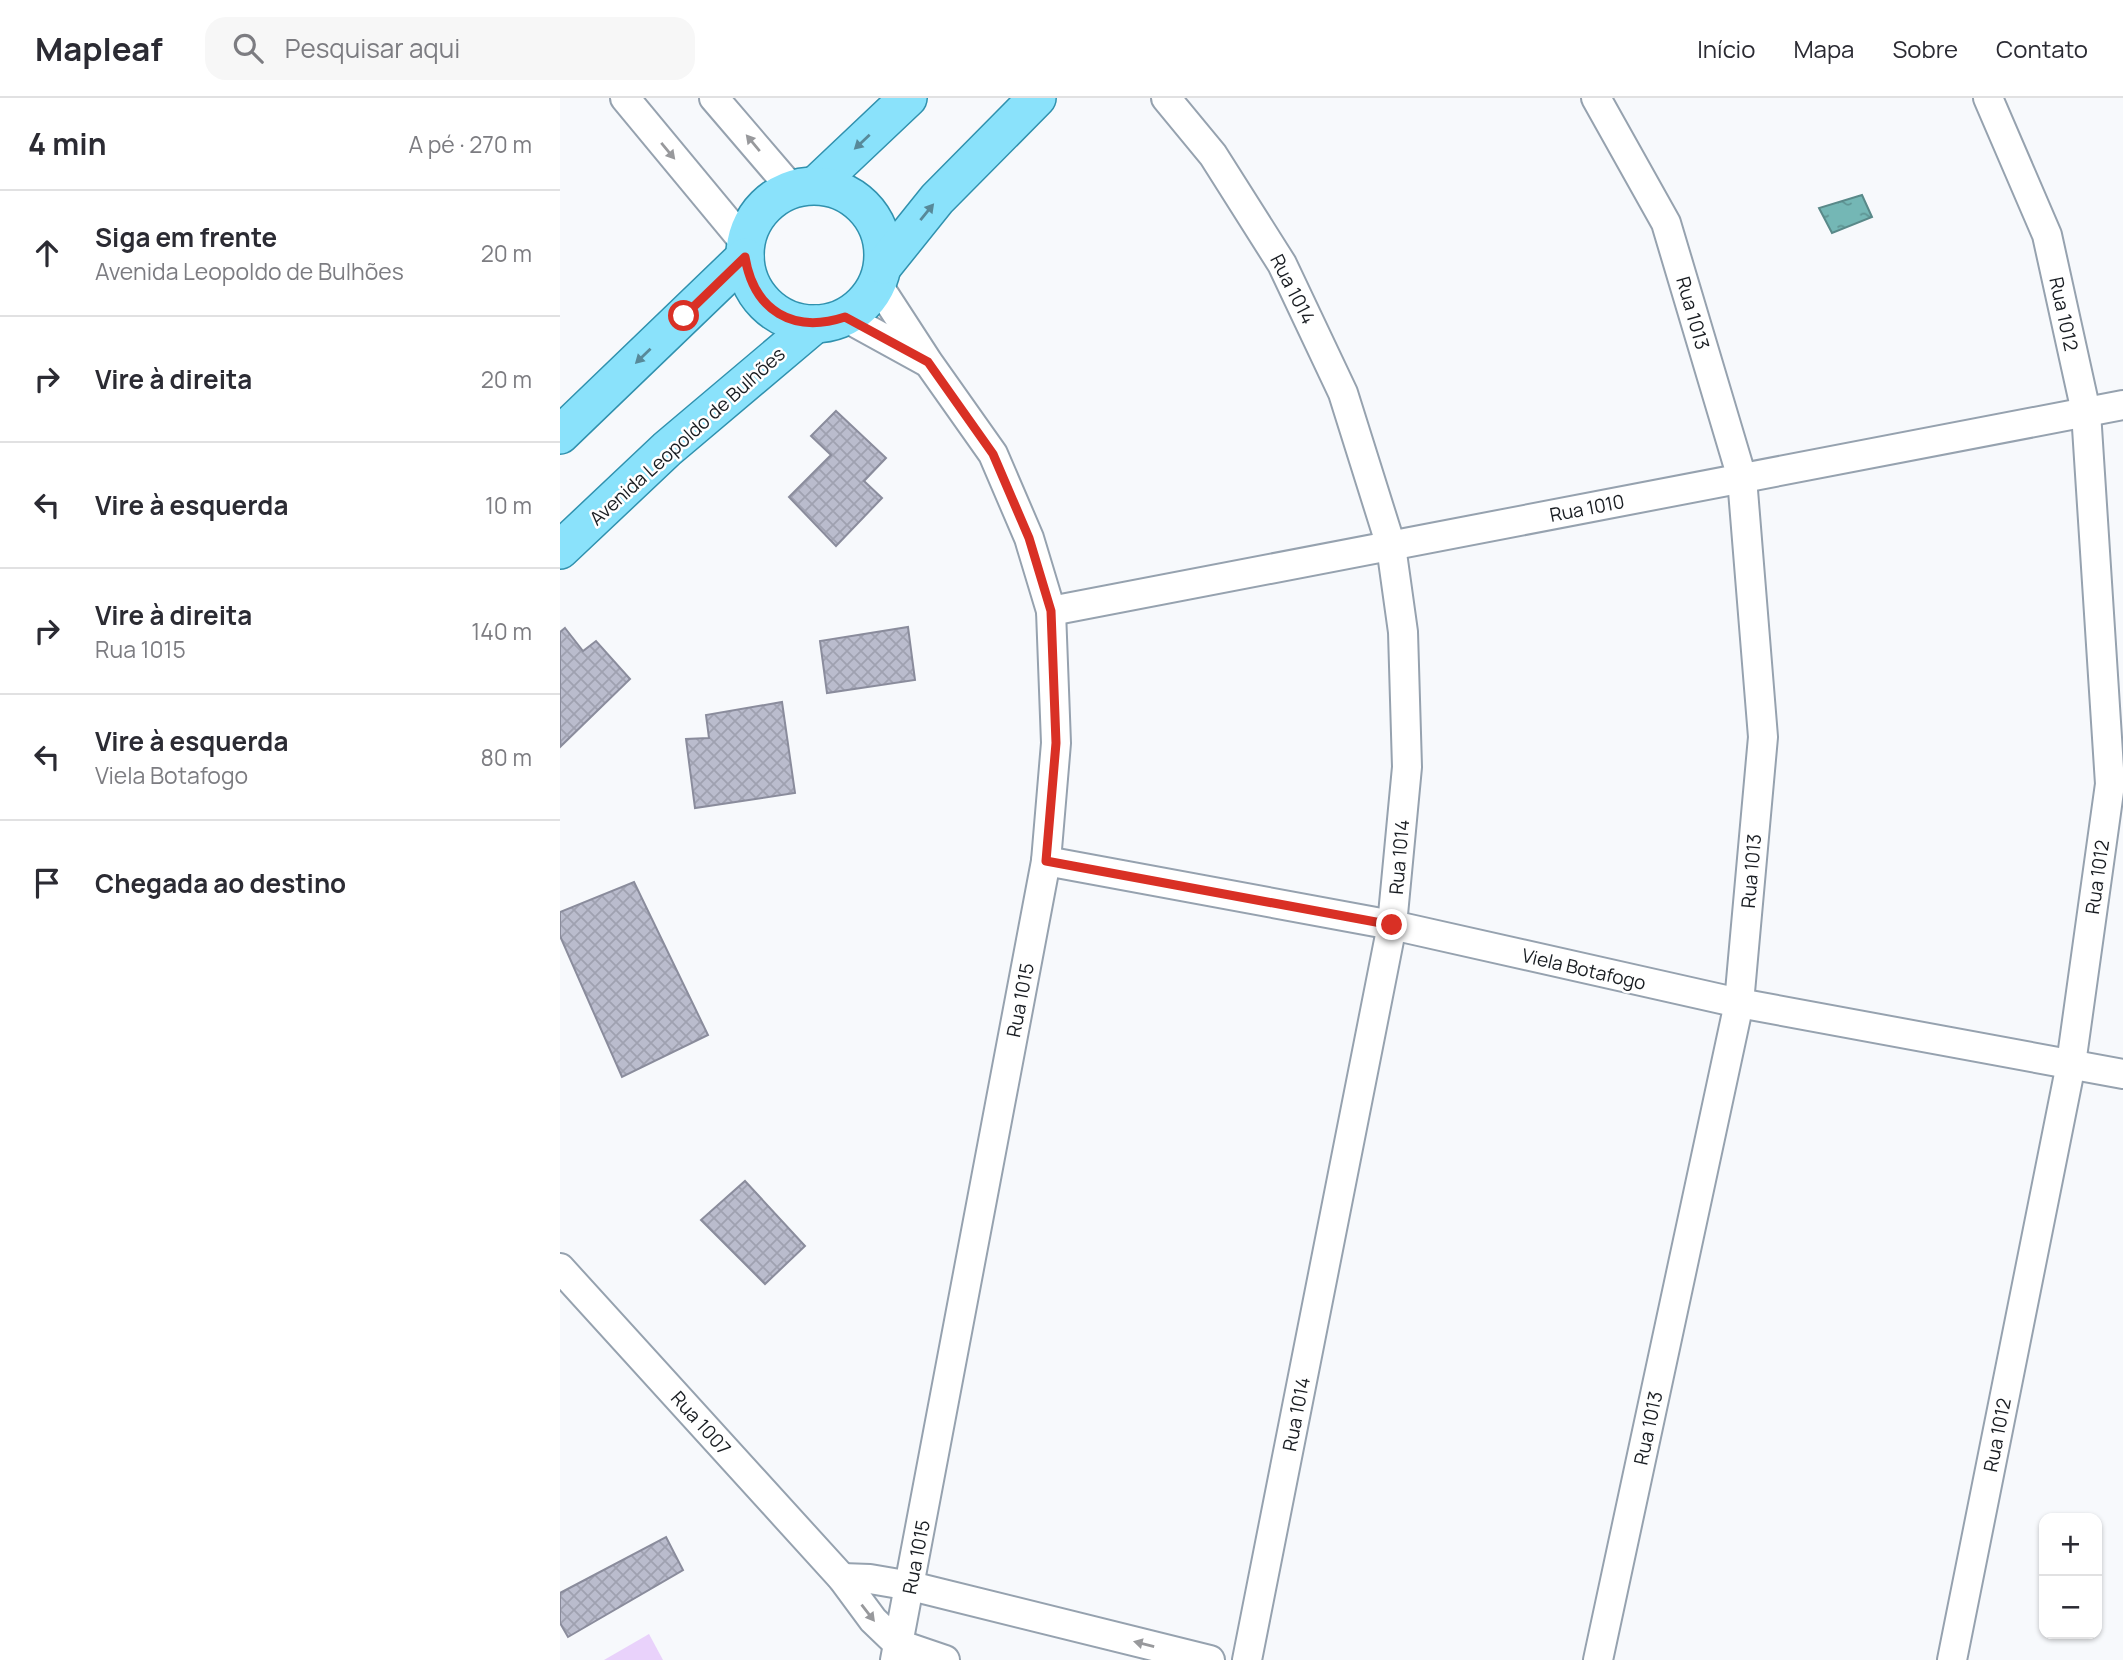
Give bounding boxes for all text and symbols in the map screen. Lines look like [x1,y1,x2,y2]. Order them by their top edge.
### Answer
search box [205,17,695,80]
text: Mapleaf [35,26,163,71]
icon: search [229,29,267,67]
text: Pesquisar aqui [285,30,460,66]
text: Início [1697,32,1755,65]
text: Mapa [1793,32,1854,65]
text: Sobre [1892,32,1958,65]
text: Contato [1996,32,2088,65]
text: 4 min [28,123,106,164]
text: A pé · 270 m [409,128,532,160]
one-way arrow [854,133,871,149]
one-way arrow [746,135,761,152]
one-way arrow [661,141,676,159]
one-way arrow [919,204,934,222]
text: Siga em frente [95,219,277,255]
icon: ahead [28,234,66,272]
text: 20 m [481,237,532,269]
street label: Rua 1014 [1264,250,1322,328]
text: Avenida Leopoldo de Bulhões [95,255,404,287]
street label: Rua 1013 [1670,274,1716,352]
street label: Rua 1012 [2044,275,2084,353]
route start [668,300,699,331]
street label: Avenida Leopoldo de Bulhões [584,341,791,531]
one-way arrow [635,347,652,363]
icon: right [28,360,66,398]
text: Vire à direita [95,361,252,397]
text: 20 m [481,363,532,395]
icon: left [28,486,66,524]
text: Vire à esquerda [95,487,288,523]
street label: Rua 1010 [1547,488,1627,528]
text: 10 m [485,489,532,521]
text: Vire à direita [95,597,252,633]
icon: right [28,612,66,650]
text: 140 m [471,615,532,647]
text: Rua 1015 [95,633,186,665]
text: Vire à esquerda [95,723,288,759]
icon: left [28,738,66,776]
text: 80 m [481,741,532,773]
text: Viela Botafogo [95,759,248,791]
street label: Rua 1014 [1383,818,1415,896]
street label: Rua 1013 [1735,833,1767,909]
street label: Rua 1012 [2079,838,2115,916]
icon: arrive [28,864,66,902]
text: Chegada ao destino [95,865,346,901]
route end [1376,909,1407,940]
street label: Viela Botafogo [1519,942,1649,996]
street label: Rua 1015 [1000,961,1040,1039]
street label: Rua 1014 [1276,1375,1316,1453]
street label: Rua 1007 [665,1385,737,1461]
street label: Rua 1013 [1628,1389,1668,1467]
street label: Rua 1012 [1977,1396,2017,1474]
map controls [2039,1513,2102,1639]
button: + [2039,1513,2102,1576]
street label: Rua 1015 [896,1518,936,1596]
button: − [2039,1576,2102,1639]
one-way arrow [861,1603,875,1622]
one-way arrow [1133,1638,1155,1649]

